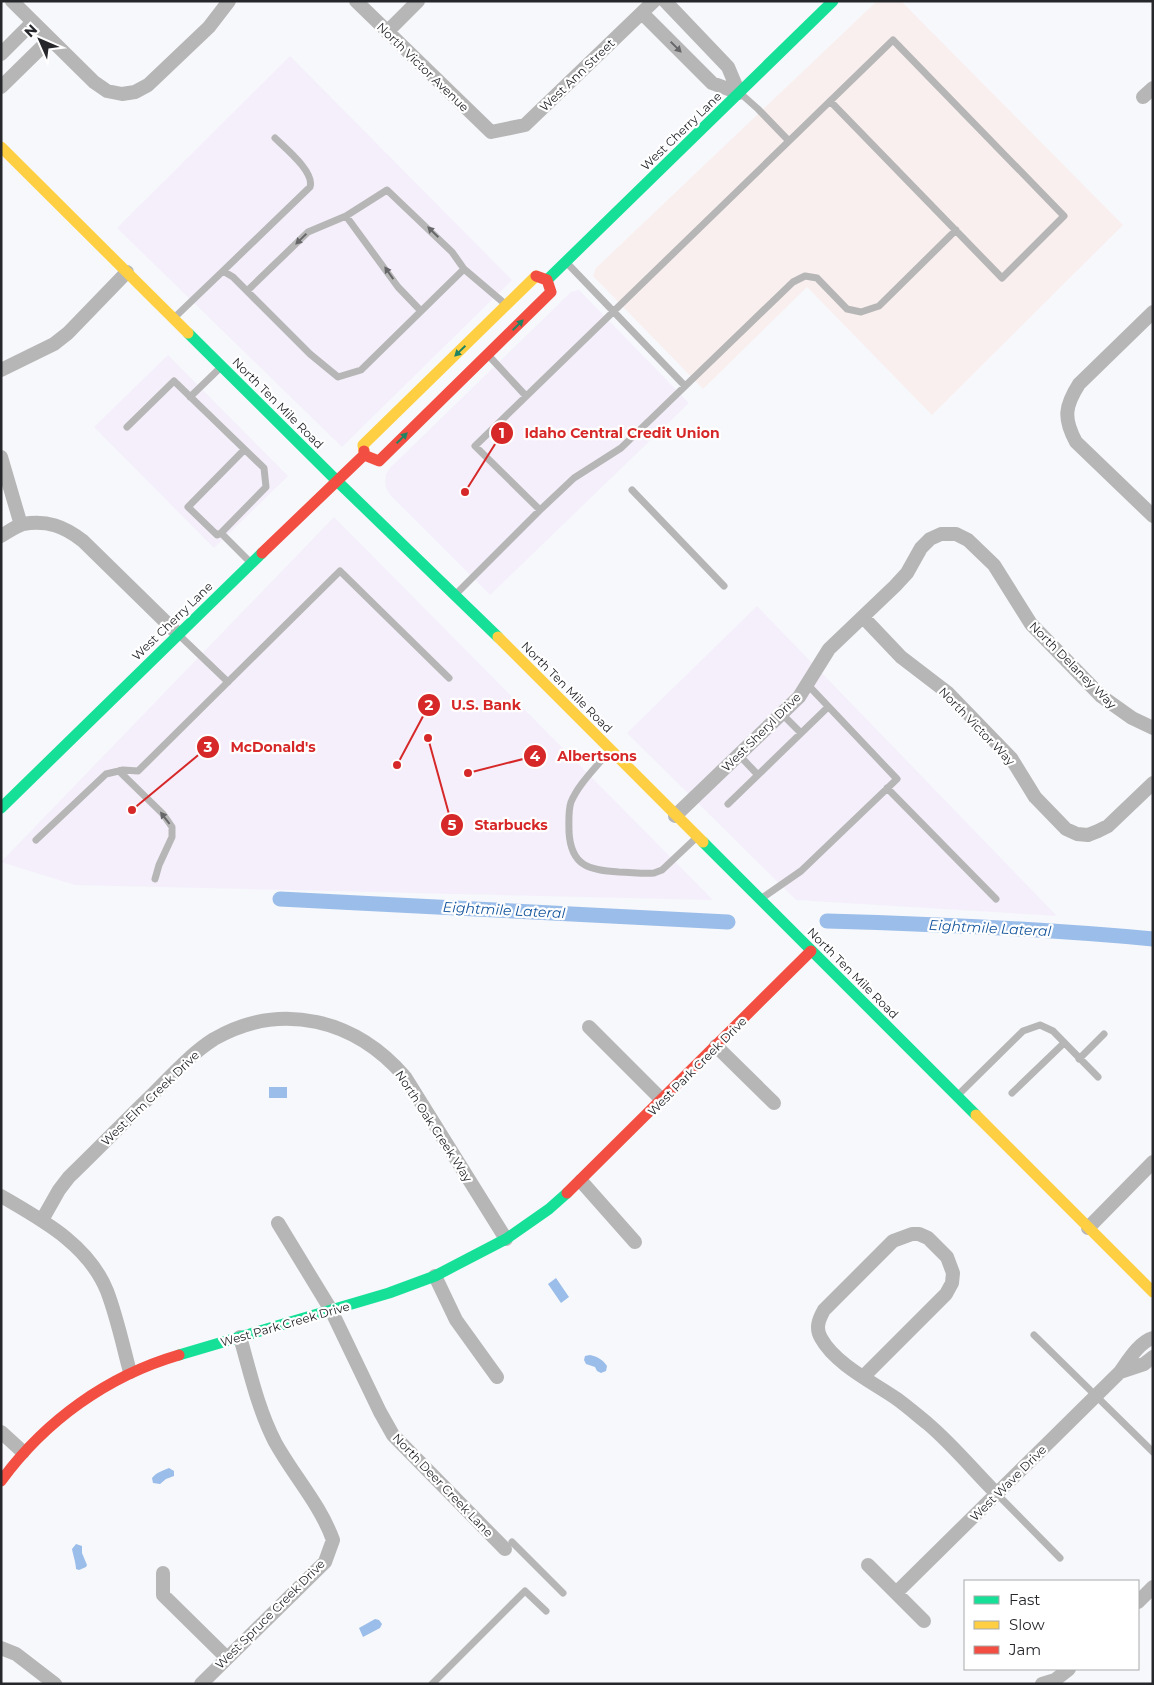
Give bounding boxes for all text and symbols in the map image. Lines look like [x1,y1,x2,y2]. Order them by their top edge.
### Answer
north arrow [15,15,65,65]
street label: North Victor Avenue [374,19,472,115]
text: N [20,20,41,41]
street label: West Ann Street [537,35,618,114]
one-way arrow [670,41,682,53]
street label: West Cherry Lane [638,89,724,173]
one-way arrow [427,226,439,238]
one-way arrow [295,233,307,245]
one-way arrow [384,266,394,280]
one-way arrow [512,319,524,331]
one-way arrow [454,344,466,356]
street label: North Ten Mile Road [229,354,327,452]
callout: Idaho Central Credit Union [490,419,730,448]
text: 1 [499,423,505,442]
text: Idaho Central Credit Union [524,424,720,442]
one-way arrow [396,433,408,445]
street label: West Cherry Lane [129,579,215,663]
street label: North Delaney Way [1026,618,1120,712]
street label: North Ten Mile Road [518,638,616,736]
street label: North Victor Way [936,684,1018,769]
street label: West Sheryl Drive [718,689,804,775]
callout: U.S. Bank [417,690,531,719]
text: 2 [425,695,434,714]
text: U.S. Bank [451,696,522,714]
callout: McDonald's [195,733,325,762]
text: 3 [203,737,213,756]
text: McDonald's [230,738,316,756]
callout: Albertsons [523,742,647,771]
text: 4 [530,746,541,765]
text: Albertsons [556,747,637,765]
callout: Starbucks [440,810,558,839]
one-way arrow [160,811,170,825]
text: 5 [448,815,457,834]
text: Starbucks [474,816,548,834]
water label: Eightmile Lateral [442,898,566,922]
water label: Eightmile Lateral [928,916,1052,940]
street label: North Ten Mile Road [804,924,902,1022]
street label: West Park Creek Drive [644,1013,750,1119]
street label: West Elm Creek Drive [98,1047,202,1149]
street label: North Oak Creek Way [392,1067,476,1185]
street label: West Park Creek Drive [219,1298,351,1350]
street label: North Deer Creek Lane [390,1430,496,1540]
street label: West Wave Drive [967,1442,1049,1524]
street label: West Spruce Creek Drive [212,1556,328,1672]
legend [964,1580,1139,1670]
text: Fast [1009,1590,1040,1609]
text: Slow [1009,1615,1045,1634]
text: Jam [1008,1640,1041,1659]

